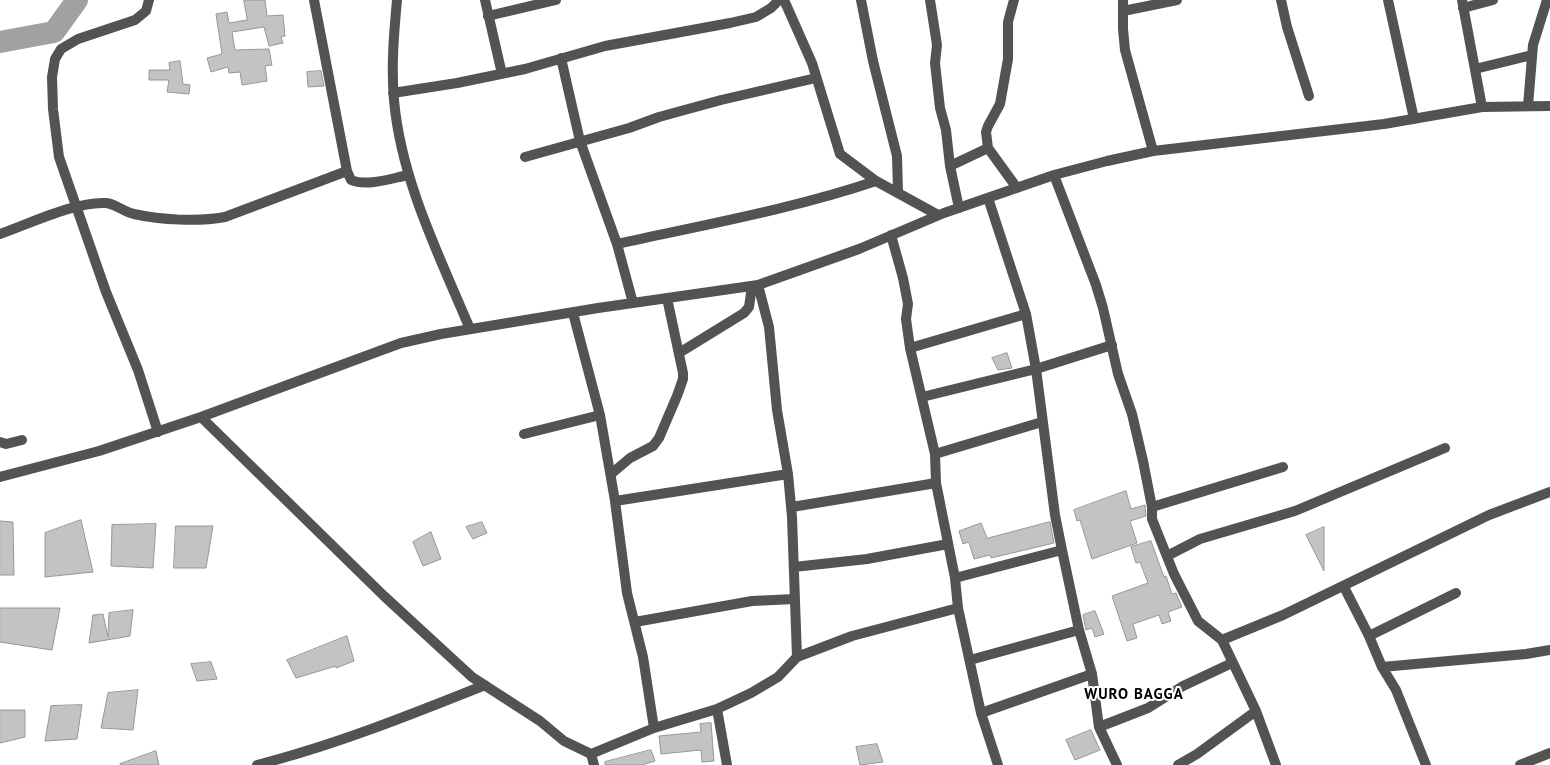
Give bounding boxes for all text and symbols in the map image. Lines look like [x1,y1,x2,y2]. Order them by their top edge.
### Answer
district label: WURO BAGGA [1084,686,1184,704]

